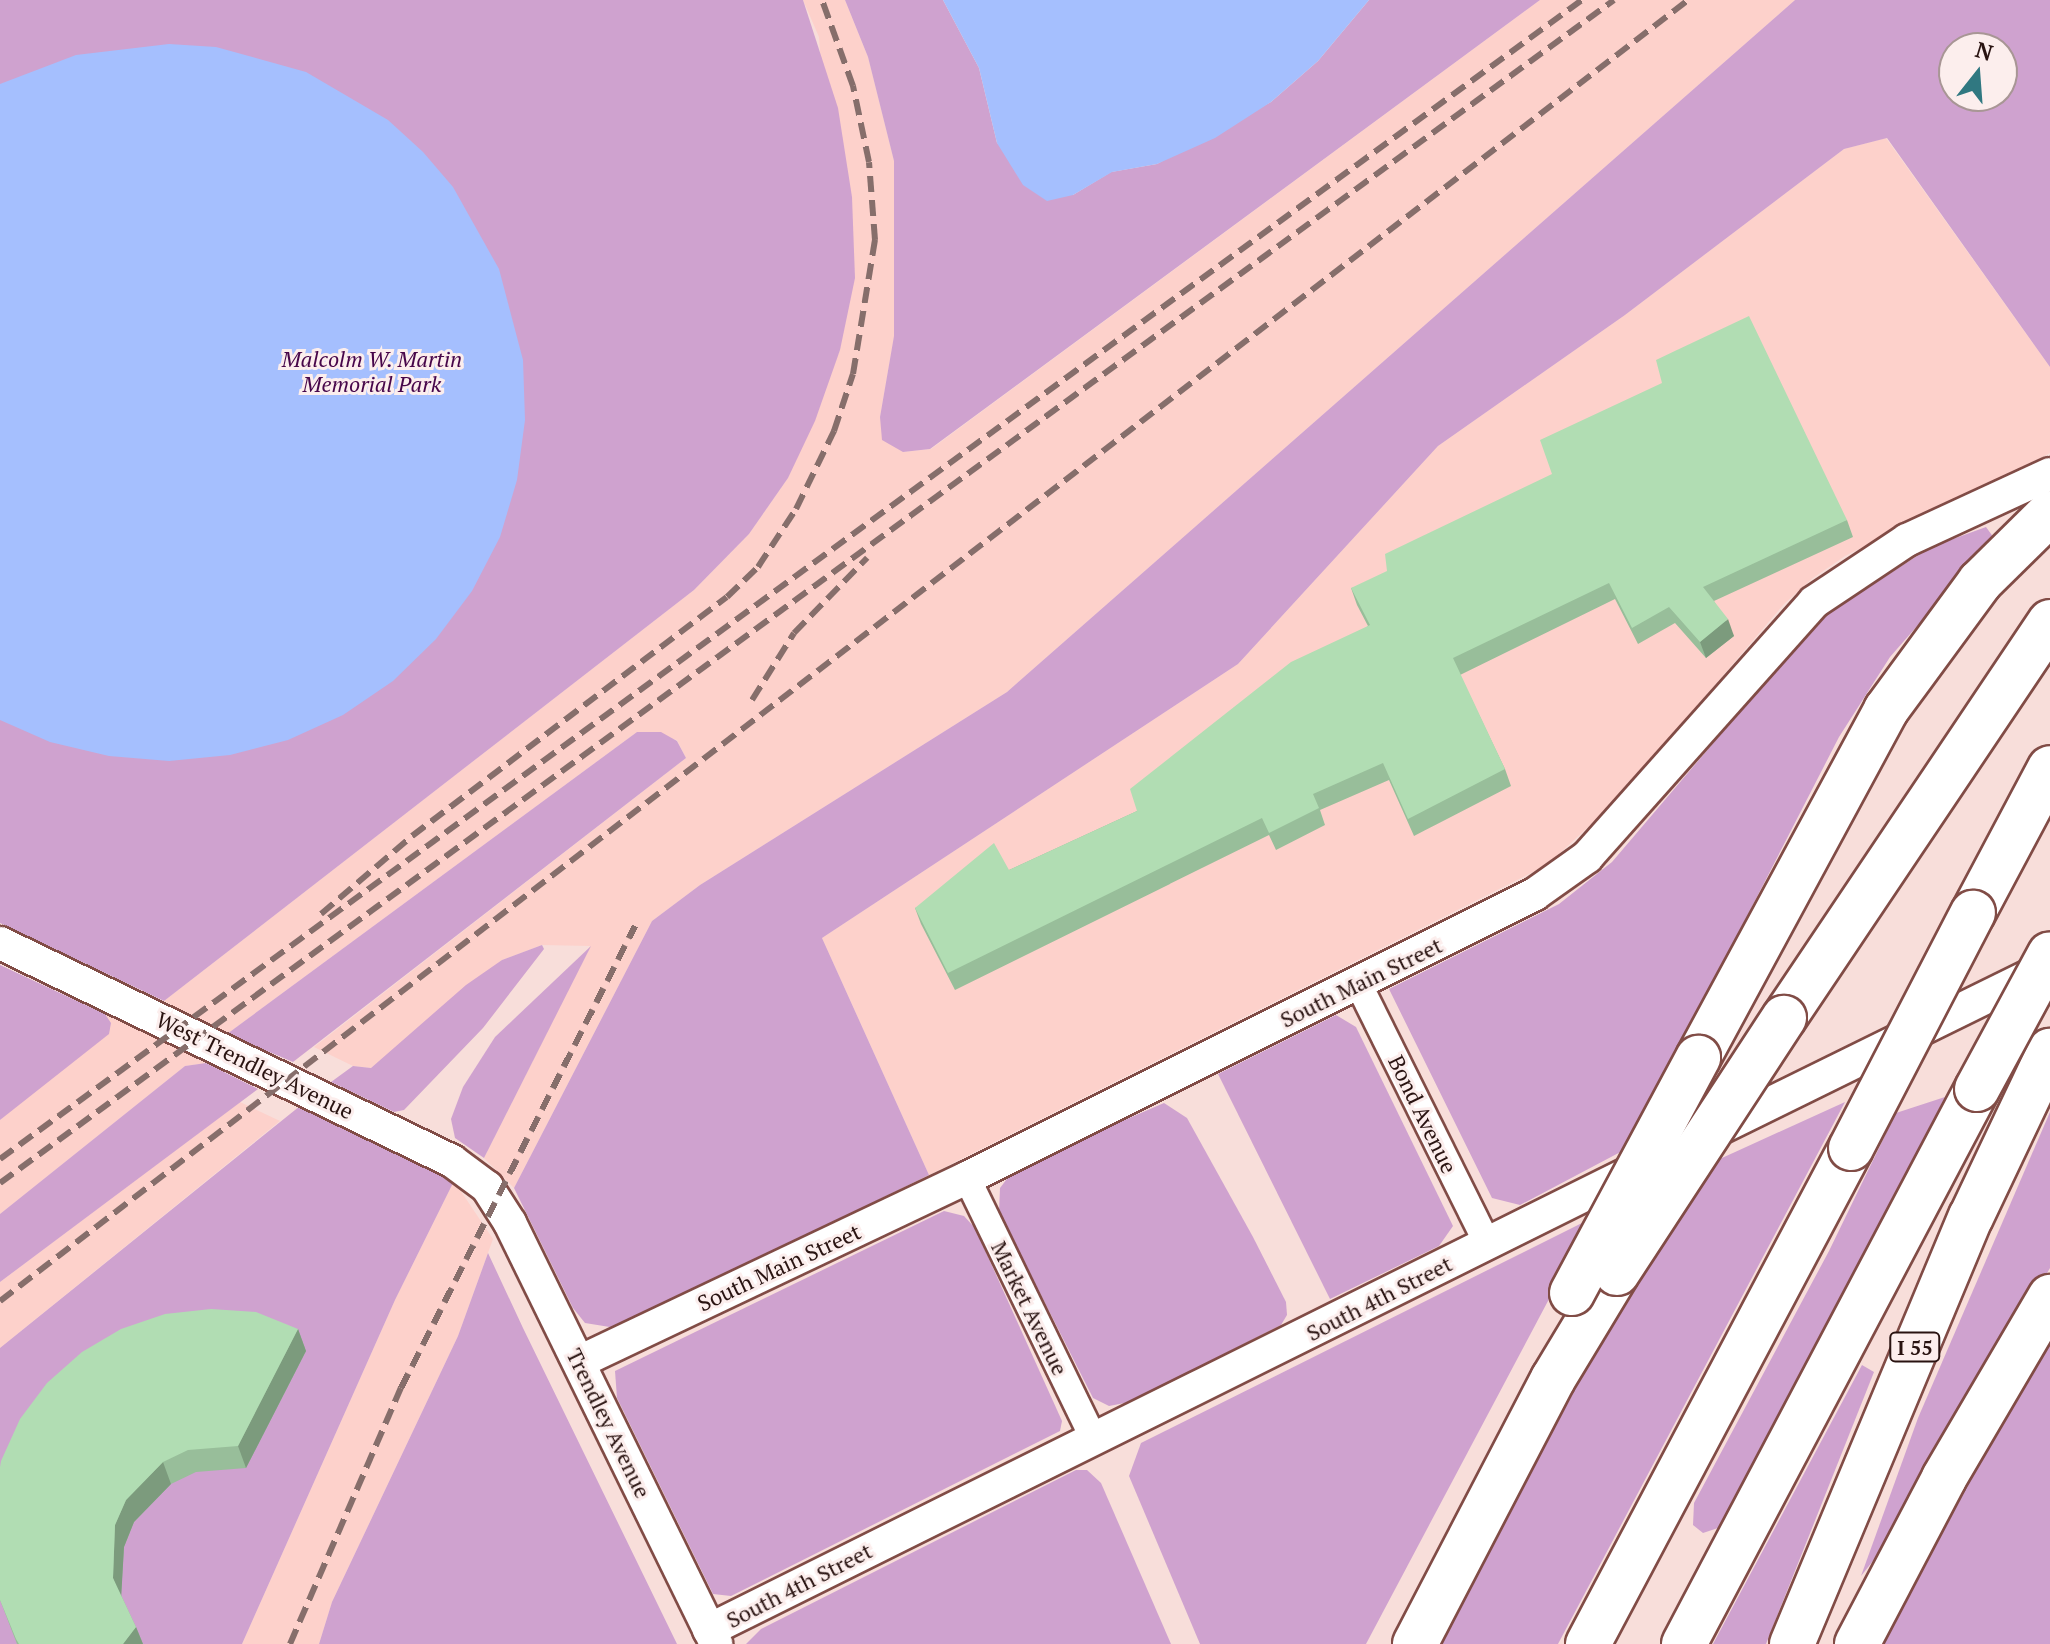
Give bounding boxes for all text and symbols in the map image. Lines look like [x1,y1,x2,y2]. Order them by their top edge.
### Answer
north arrow [1938,32,2018,112]
text: N [1972,34,1997,67]
park label: Malcolm W. Martin Memorial Park [281,345,463,396]
street label: South Main Street [1276,931,1446,1033]
street label: West Trendley Avenue [152,1006,358,1124]
street label: Bond Avenue [1383,1051,1463,1177]
street label: South Main Street [693,1218,865,1316]
street label: Market Avenue [986,1236,1074,1380]
street label: South 4th Street [1302,1250,1456,1346]
road number: I 55 [1889,1331,1941,1363]
street label: Trendley Avenue [561,1344,657,1502]
street label: South 4th Street [722,1537,876,1633]

